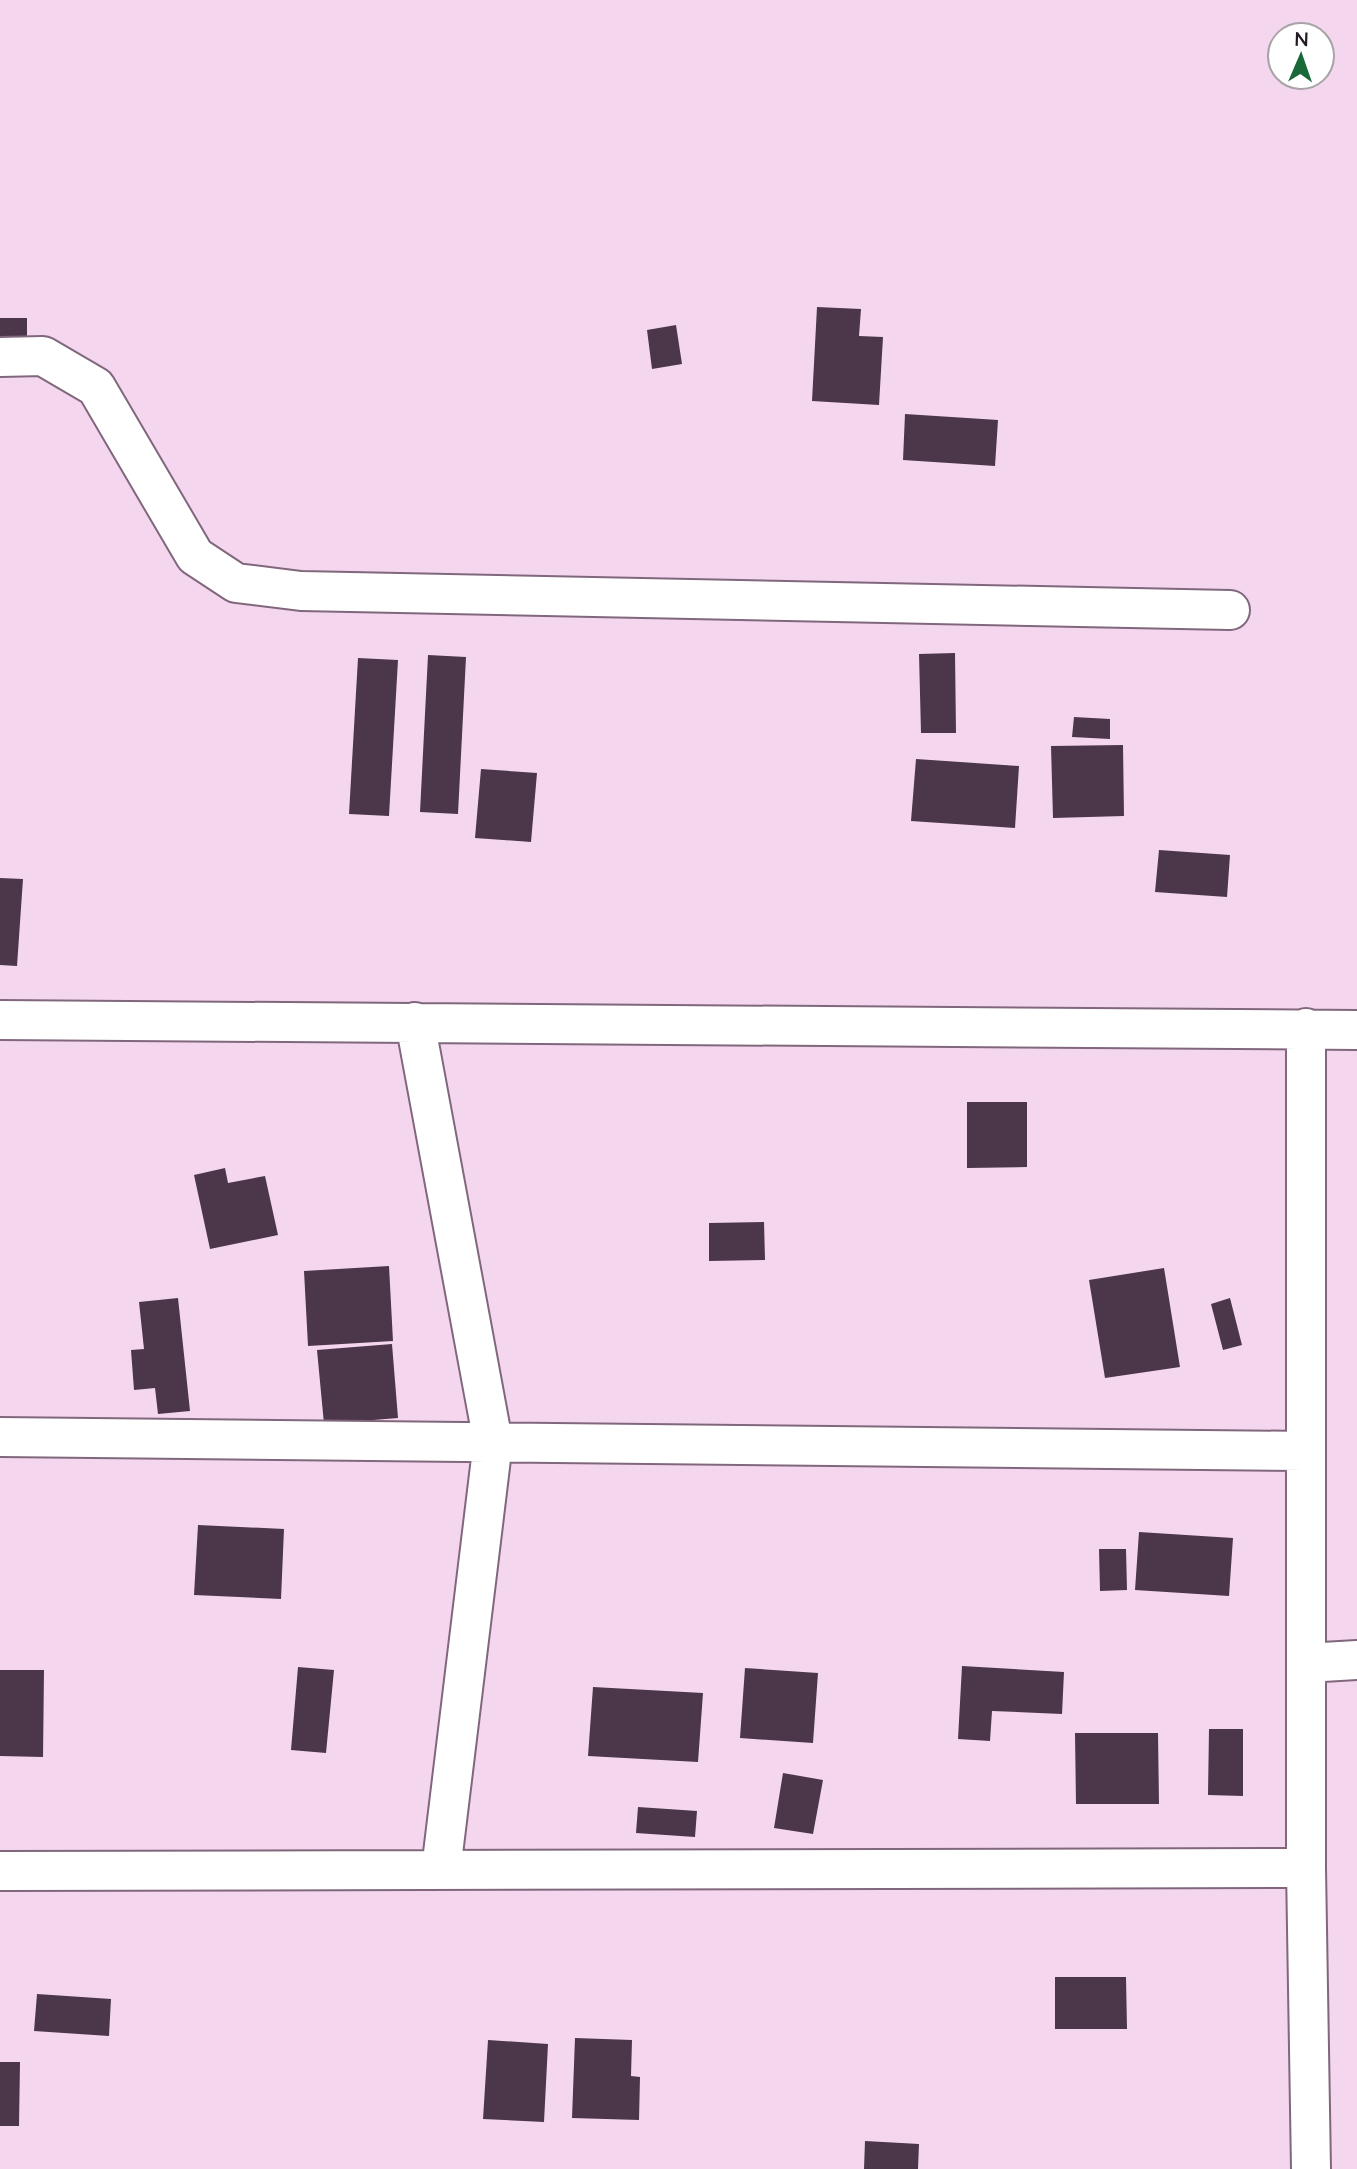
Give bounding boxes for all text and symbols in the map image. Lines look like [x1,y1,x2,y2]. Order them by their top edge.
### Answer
north arrow [1266,21,1336,91]
text: N [1294,27,1309,50]

